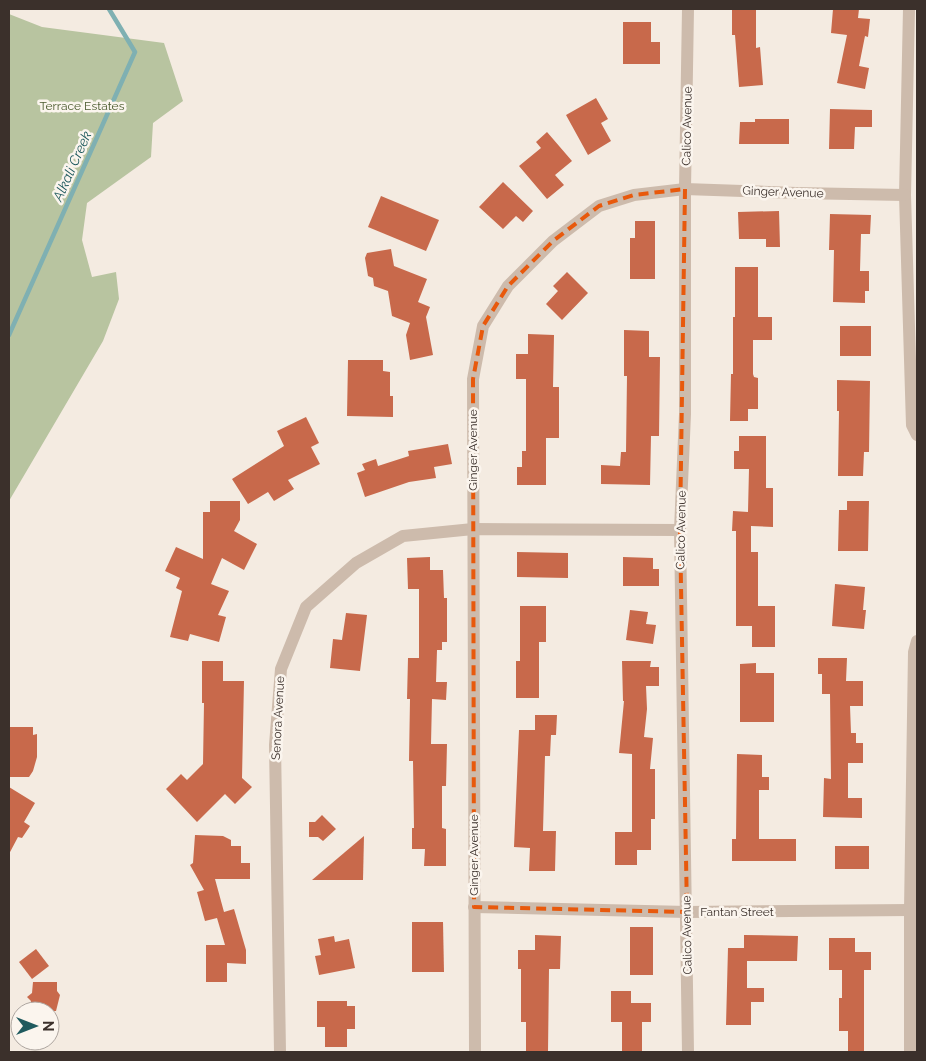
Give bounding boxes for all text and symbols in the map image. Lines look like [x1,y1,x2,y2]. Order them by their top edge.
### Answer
street label: Calico Avenue [679,86,695,166]
park label: Terrace Estates [40,99,125,113]
water label: Alkali Creek [49,128,95,204]
street label: Ginger Avenue [742,184,824,200]
street label: Ginger Avenue [466,409,480,491]
street label: Calico Avenue [673,490,689,570]
street label: Senora Avenue [269,676,287,760]
street label: Ginger Avenue [467,814,481,896]
street label: Calico Avenue [679,895,695,975]
street label: Fantan Street [700,905,774,919]
north arrow [10,1001,60,1051]
text: N [40,1021,56,1031]

